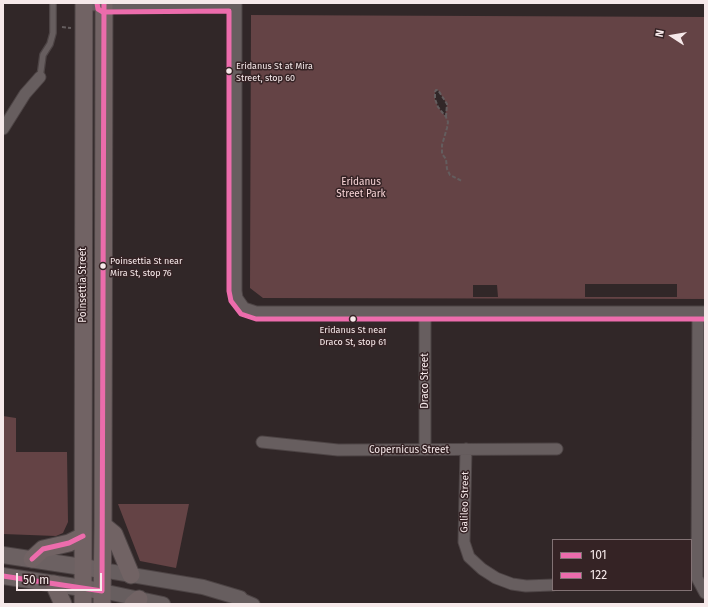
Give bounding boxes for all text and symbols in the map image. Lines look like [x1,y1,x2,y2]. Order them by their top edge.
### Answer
north arrow [652,16,692,56]
text: N [653,28,667,38]
place label: Eridanus St at Mira Street, stop 60 [236,61,313,82]
marker: Eridanus St at Mira Street, stop 60 [224,66,234,76]
park label: Eridanus Street Park [336,176,386,200]
street label: Poinsettia Street [77,247,89,323]
place label: Poinsettia St near Mira St, stop 76 [110,256,182,277]
marker: Poinsettia St near Mira St, stop 76 [98,261,108,271]
marker: Eridanus St near Draco St, stop 61 [348,314,358,324]
place label: Eridanus St near Draco St, stop 61 [319,325,387,346]
street label: Draco Street [419,353,431,409]
street label: Copernicus Street [369,444,449,456]
street label: Galileo Street [458,471,472,533]
legend [552,539,692,591]
text: 101 [590,548,607,562]
scale bar [18,565,104,591]
text: 122 [590,568,607,582]
text: 50 m [23,573,49,587]

